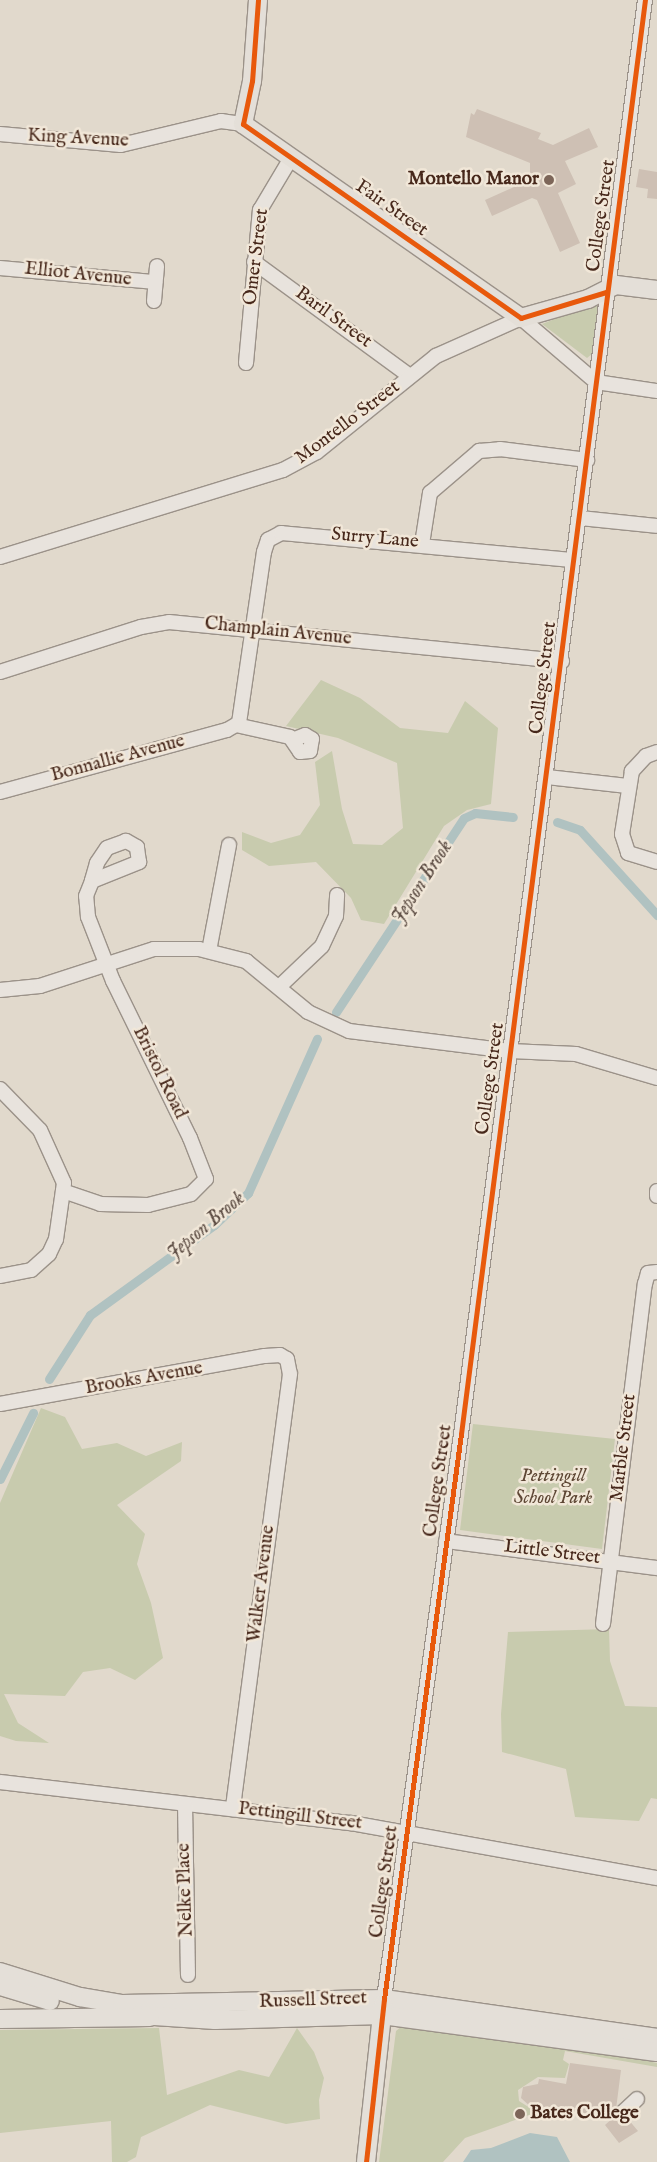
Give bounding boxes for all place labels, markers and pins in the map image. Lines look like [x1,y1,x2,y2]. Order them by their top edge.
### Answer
place label: Montello Manor [408,169,539,191]
marker: Montello Manor [543,174,555,186]
place label: Bates College [530,2103,639,2125]
marker: Bates College [514,2108,526,2120]

